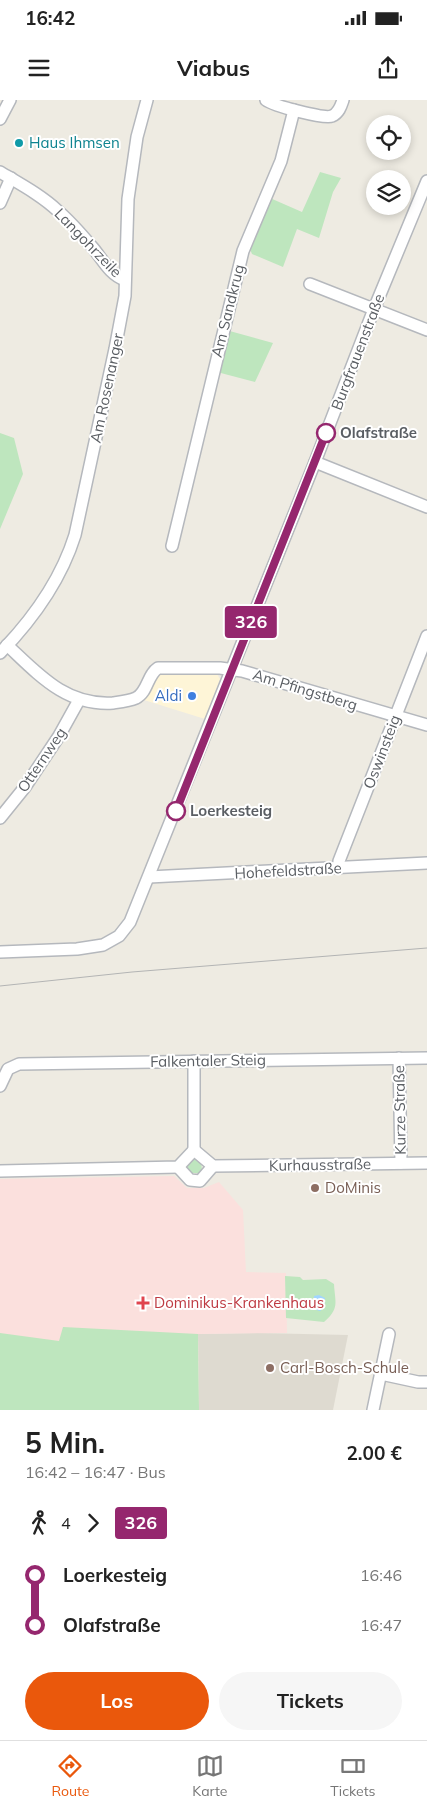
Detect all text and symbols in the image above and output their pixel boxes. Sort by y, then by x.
text: 16:42 [25,6,75,30]
icon: menu [25,54,53,82]
text: Viabus [177,54,250,82]
icon: share [374,54,402,82]
map controls [366,115,411,215]
button: locate [366,115,411,160]
place label: Haus Ihmsen [29,133,120,152]
marker: Haus Ihmsen [13,137,25,149]
button: layers [366,170,411,215]
street label: Langohrzeile [51,204,126,281]
street label: Am Sandkrug [207,262,248,359]
street label: Burgfrauenstraße [327,291,388,413]
street label: Am Rosenanger [86,331,128,445]
marker: Olafstraße [316,423,336,443]
place label: Olafstraße [340,423,417,442]
line badge: 326 [222,606,280,638]
text: 326 [235,610,267,633]
street label: Am Pfingstberg [250,665,360,714]
place label: Aldi [155,686,182,705]
marker: Aldi [186,690,198,702]
street label: Oswinsteig [359,712,404,791]
street label: Otternweg [13,724,70,796]
marker: Loerkesteig [166,801,186,821]
place label: Loerkesteig [190,801,272,820]
street label: Hohefeldstraße [234,858,342,883]
street label: Falkentaler Steig [150,1050,266,1071]
street label: Kurze Straße [389,1065,410,1155]
street label: Kurhausstraße [269,1154,371,1175]
place label: DoMinis [325,1178,381,1197]
marker: DoMinis [309,1182,321,1194]
place label: Dominikus-Krankenhaus [154,1293,324,1312]
marker: Dominikus-Krankenhaus [136,1296,150,1310]
place label: Carl-Bosch-Schule [280,1358,409,1377]
marker: Carl-Bosch-Schule [264,1362,276,1374]
text: 5 Min. [25,1425,105,1460]
text: 2.00 € [346,1441,402,1465]
text: 16:42 – 16:47 · Bus [25,1462,166,1482]
icon: walk [25,1509,53,1537]
icon: forward [79,1509,107,1537]
text: 326 [125,1511,157,1534]
text: 4 [61,1513,71,1533]
text: Loerkesteig [63,1563,167,1587]
text: 16:46 [360,1565,402,1585]
text: Olafstraße [63,1613,161,1637]
text: 16:47 [360,1615,402,1635]
button: Los [25,1672,209,1730]
button: Tickets [219,1672,402,1730]
tab: Route [51,1752,89,1800]
tab: Karte [192,1752,228,1800]
tab: Tickets [330,1752,376,1800]

